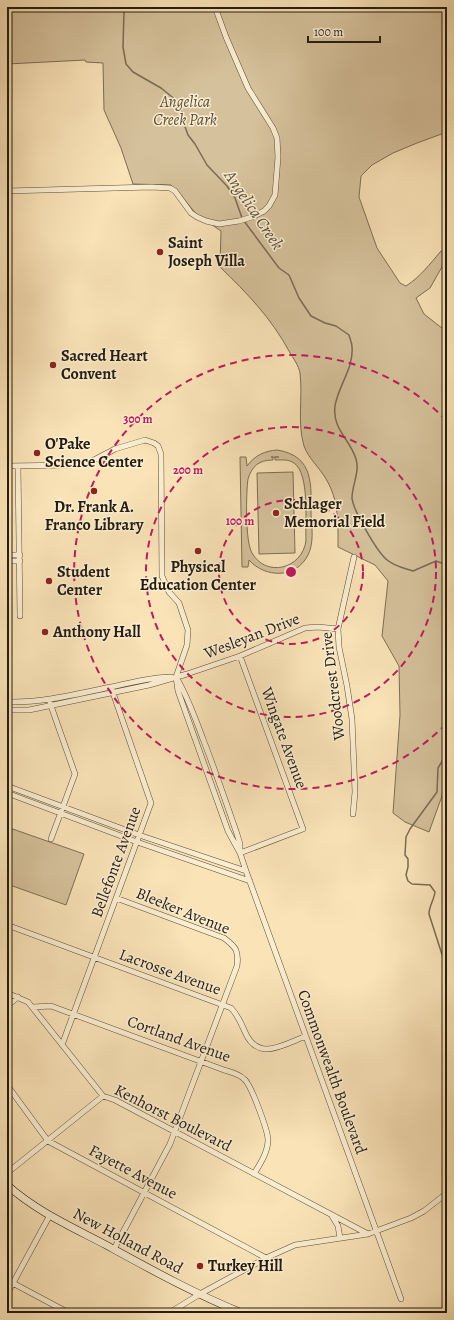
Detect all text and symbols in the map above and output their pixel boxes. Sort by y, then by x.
scale bar [308,18,380,44]
text: 100 m [314,24,343,40]
park label: Angelica Creek Park [153,91,217,131]
water label: Angelica Creek [218,165,289,255]
place label: Saint Joseph Villa [168,232,245,272]
marker: Saint Joseph Villa [155,247,165,257]
place label: Sacred Heart Convent [61,345,149,385]
marker: Sacred Heart Convent [48,360,58,370]
text: 300 m [123,411,153,427]
place label: O'Pake Science Center [45,433,144,473]
marker: O'Pake Science Center [32,448,42,458]
text: 200 m [173,462,203,478]
marker: Dr. Frank A. Franco Library [89,486,99,496]
place label: Schlager Memorial Field [284,493,386,533]
place label: Dr. Frank A. Franco Library [45,496,144,536]
marker: Schlager Memorial Field [271,508,281,518]
text: 100 m [226,513,254,529]
marker: Physical Education Center [193,546,203,556]
place label: Physical Education Center [140,556,257,596]
place label: Student Center [57,561,111,601]
centre of rings [284,565,298,579]
marker: Student Center [44,576,54,586]
street label: Wesleyan Drive [200,608,303,665]
place label: Anthony Hall [52,621,142,643]
marker: Anthony Hall [40,627,50,637]
street label: Woodcrest Drive [315,631,351,742]
street label: Wingate Avenue [255,683,312,792]
street label: Bellefonte Avenue [86,803,146,921]
street label: Bleeker Avenue [133,882,233,940]
street label: Lacrosse Avenue [116,943,224,1001]
street label: Commonwealth Boulevard [292,987,372,1158]
street label: Cortland Avenue [124,1010,234,1068]
street label: Kenhorst Boulevard [111,1079,236,1157]
street label: Fayette Avenue [85,1139,181,1205]
street label: New Holland Road [69,1203,187,1279]
place label: Turkey Hill [208,1255,283,1277]
marker: Turkey Hill [195,1261,205,1271]

